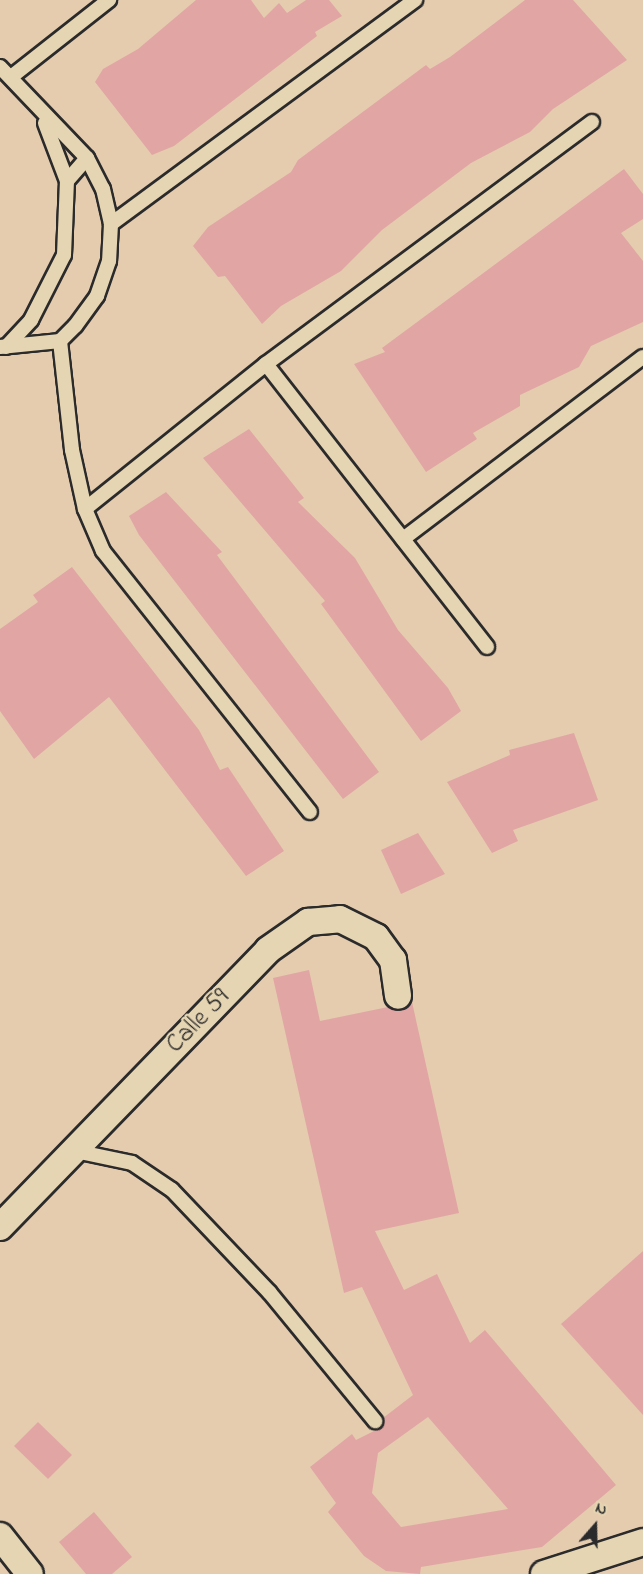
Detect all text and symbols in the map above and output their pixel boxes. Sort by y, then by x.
street label: Calle 59 [161,983,237,1061]
north arrow [565,1496,625,1556]
text: N [592,1496,610,1522]

